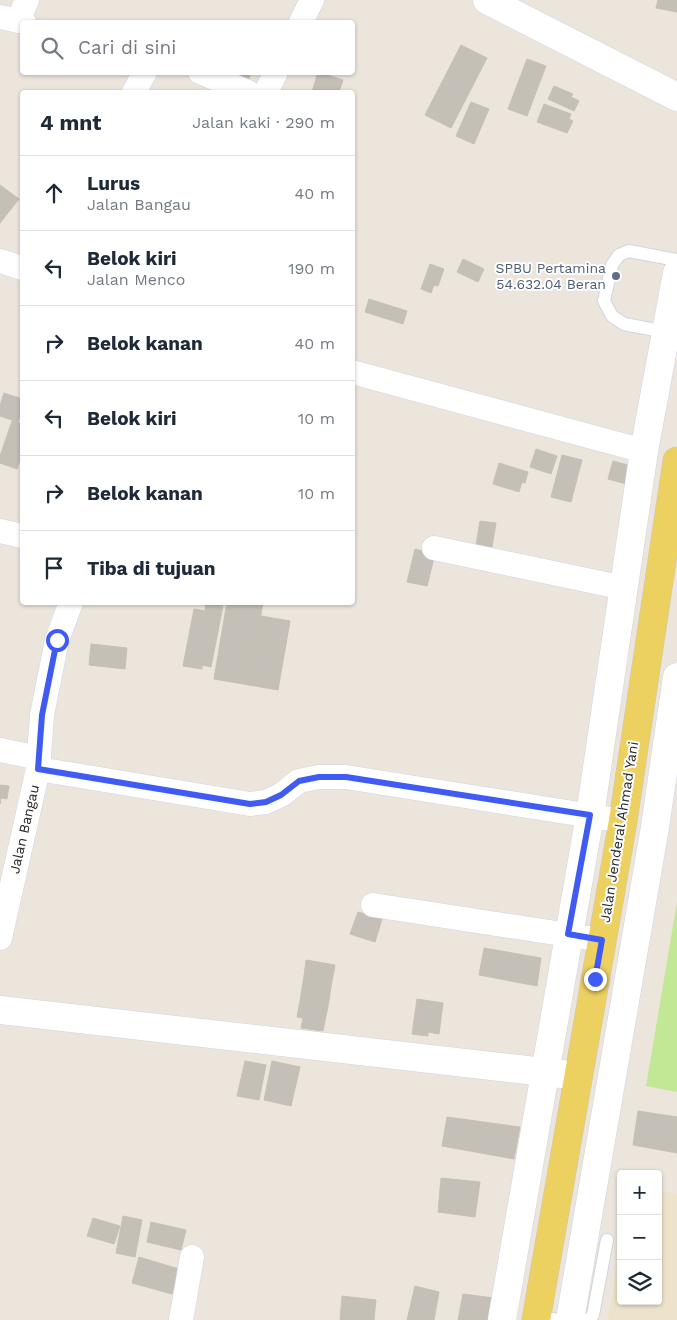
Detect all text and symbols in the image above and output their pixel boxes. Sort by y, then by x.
search box [20,20,355,75]
icon: search [38,34,66,62]
text: Cari di sini [78,36,176,59]
text: 4 mnt [40,110,101,135]
text: Jalan kaki · 290 m [192,113,335,132]
text: Lurus [87,172,140,195]
icon: ahead [40,179,68,207]
text: 40 m [295,184,335,203]
text: Jalan Bangau [87,195,191,214]
text: Belok kiri [87,247,177,270]
icon: left [40,254,68,282]
text: 190 m [288,259,335,278]
place label: SPBU Pertamina 54.632.04 Beran [495,260,606,292]
text: Jalan Menco [87,270,185,289]
marker: SPBU Pertamina 54.632.04 Beran [610,270,622,282]
icon: right [40,329,68,357]
text: Belok kanan [87,332,203,355]
text: 40 m [295,334,335,353]
icon: left [40,404,68,432]
text: Belok kiri [87,407,177,430]
text: 10 m [298,409,335,428]
icon: right [40,479,68,507]
text: Belok kanan [87,482,203,505]
text: 10 m [298,484,335,503]
icon: arrive [40,554,68,582]
text: Tiba di tujuan [87,557,216,580]
route start [46,629,69,652]
street label: Jalan Jenderal Ahmad Yani [597,740,641,924]
street label: Jalan Bangau [6,783,42,875]
route end [584,968,607,991]
map controls [617,1170,662,1305]
button: + [617,1170,662,1215]
button: − [617,1215,662,1260]
button: layers [617,1260,662,1305]

